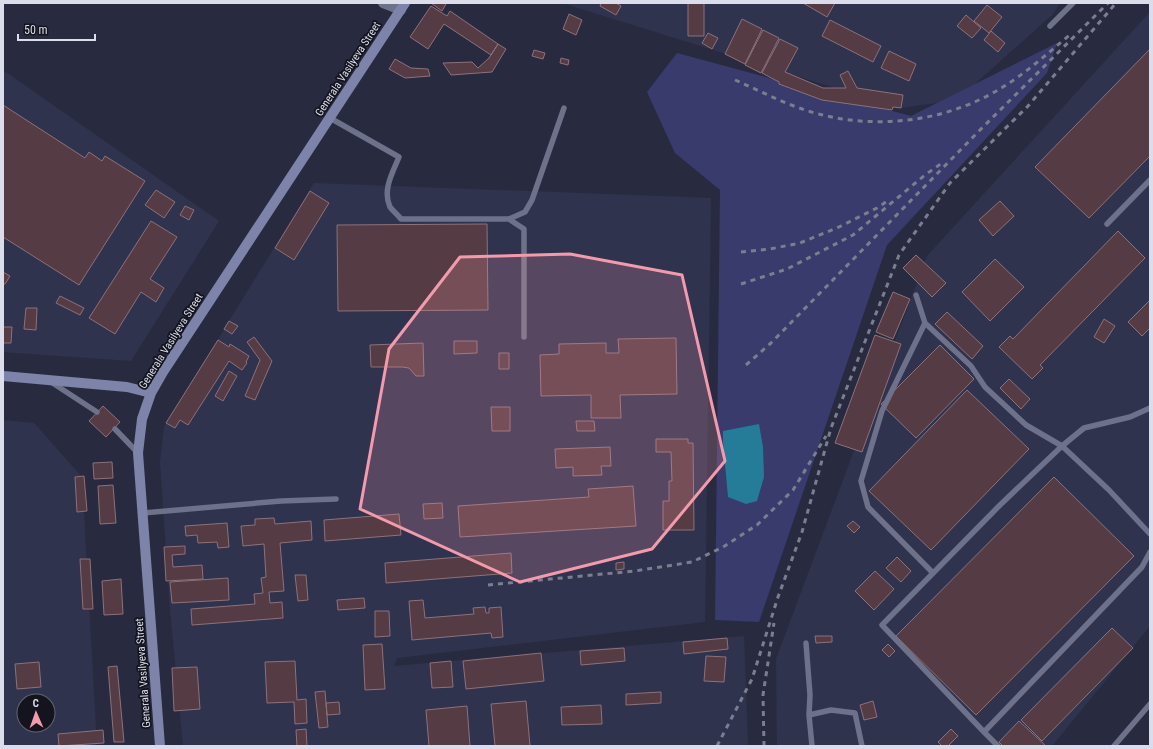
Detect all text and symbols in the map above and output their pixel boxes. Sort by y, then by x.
scale bar [18,16,95,42]
street label: Generala Vasilyeva Street [313,19,383,119]
text: 50 m [24,23,48,37]
street label: Generala Vasilyeva Street [136,291,206,391]
street label: Generala Vasilyeva Street [133,618,153,728]
north arrow [16,693,56,733]
text: С [32,697,39,710]

